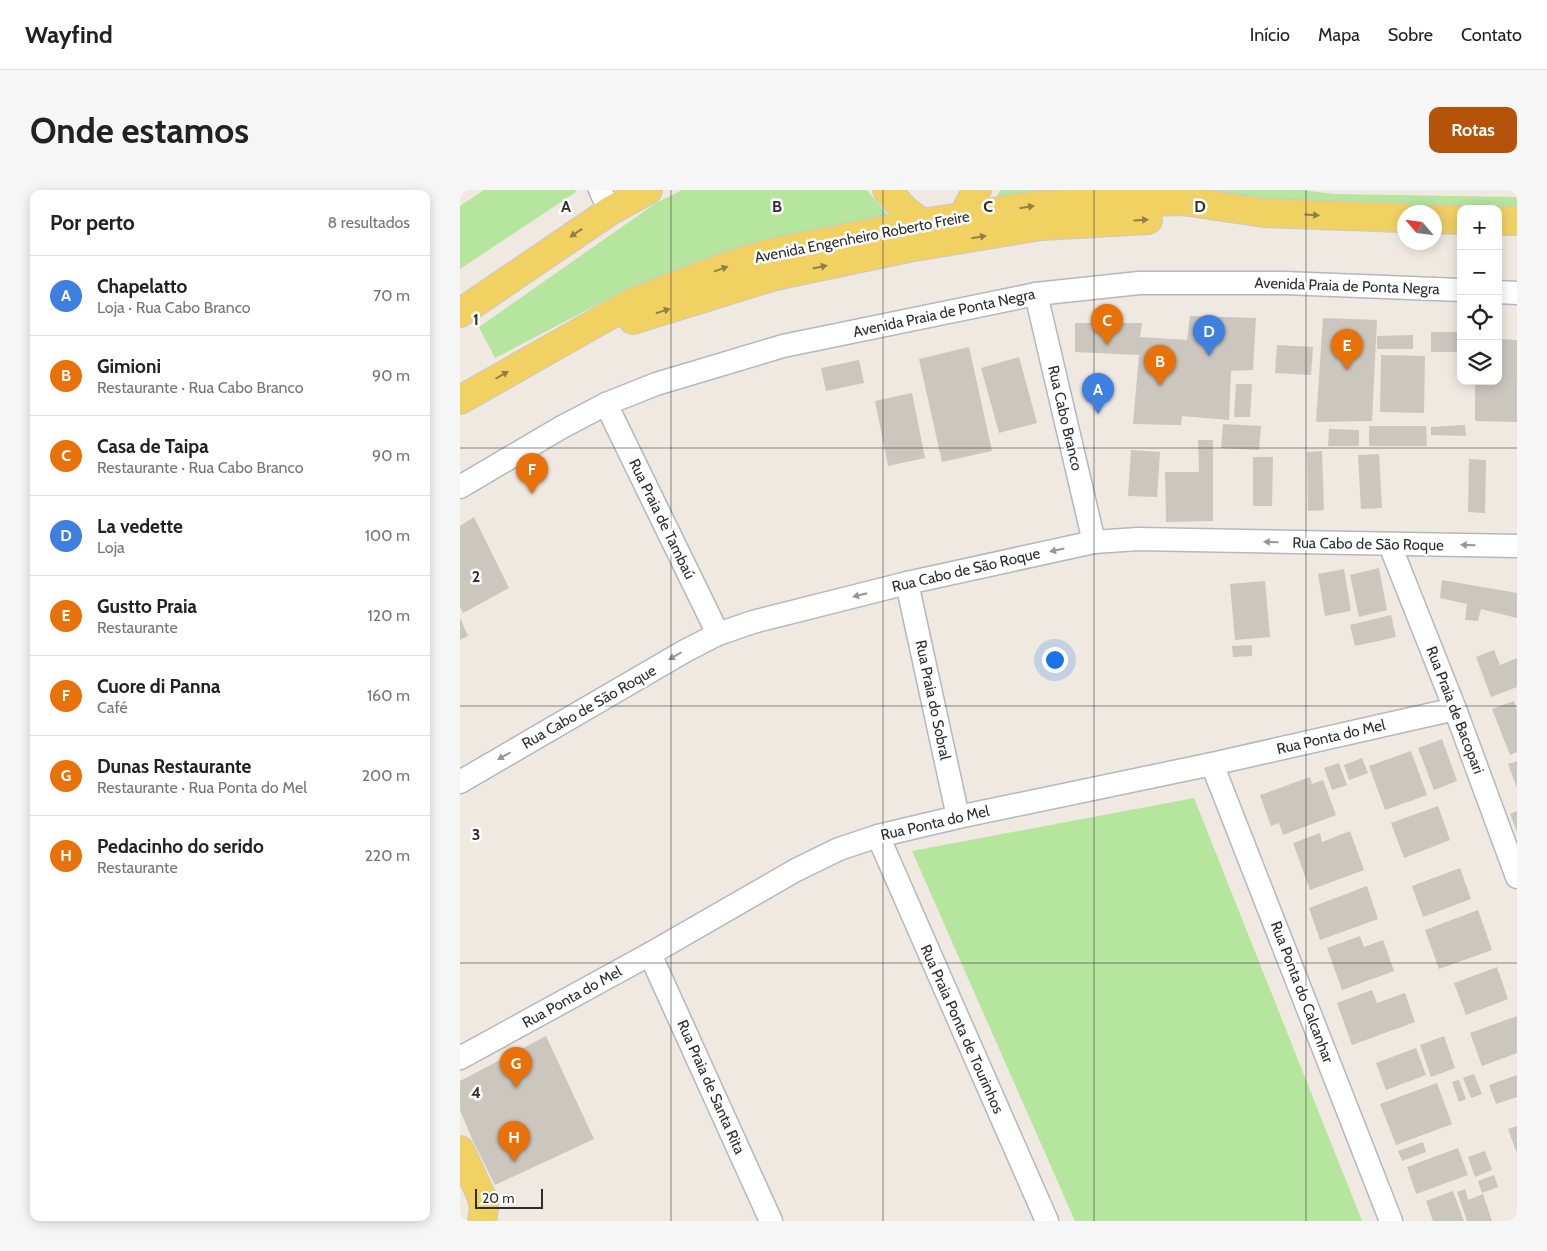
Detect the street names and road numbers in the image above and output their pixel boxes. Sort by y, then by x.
street label: Avenida Engenheiro Roberto Freire [753,207,971,267]
street label: Avenida Praia de Ponta Negra [1254,274,1441,298]
street label: Avenida Praia de Ponta Negra [851,285,1037,341]
street label: Rua Cabo Branco [1044,363,1086,473]
street label: Rua Praia de Tambaú [625,456,699,582]
street label: Rua Cabo de São Roque [1292,534,1444,554]
street label: Rua Cabo de São Roque [890,544,1042,596]
street label: Rua Praia do Sobral [912,638,955,762]
street label: Rua Praia de Bacopari [1422,644,1488,776]
street label: Rua Cabo de São Roque [519,661,659,753]
street label: Rua Ponta do Mel [1275,716,1388,758]
street label: Rua Ponta do Mel [879,802,992,844]
street label: Rua Ponta do Calcanhar [1267,919,1337,1066]
street label: Rua Praia Ponta de Tourinhos [917,942,1007,1116]
street label: Rua Ponta do Mel [519,962,625,1032]
street label: Rua Praia de Santa Rita [673,1017,749,1158]

